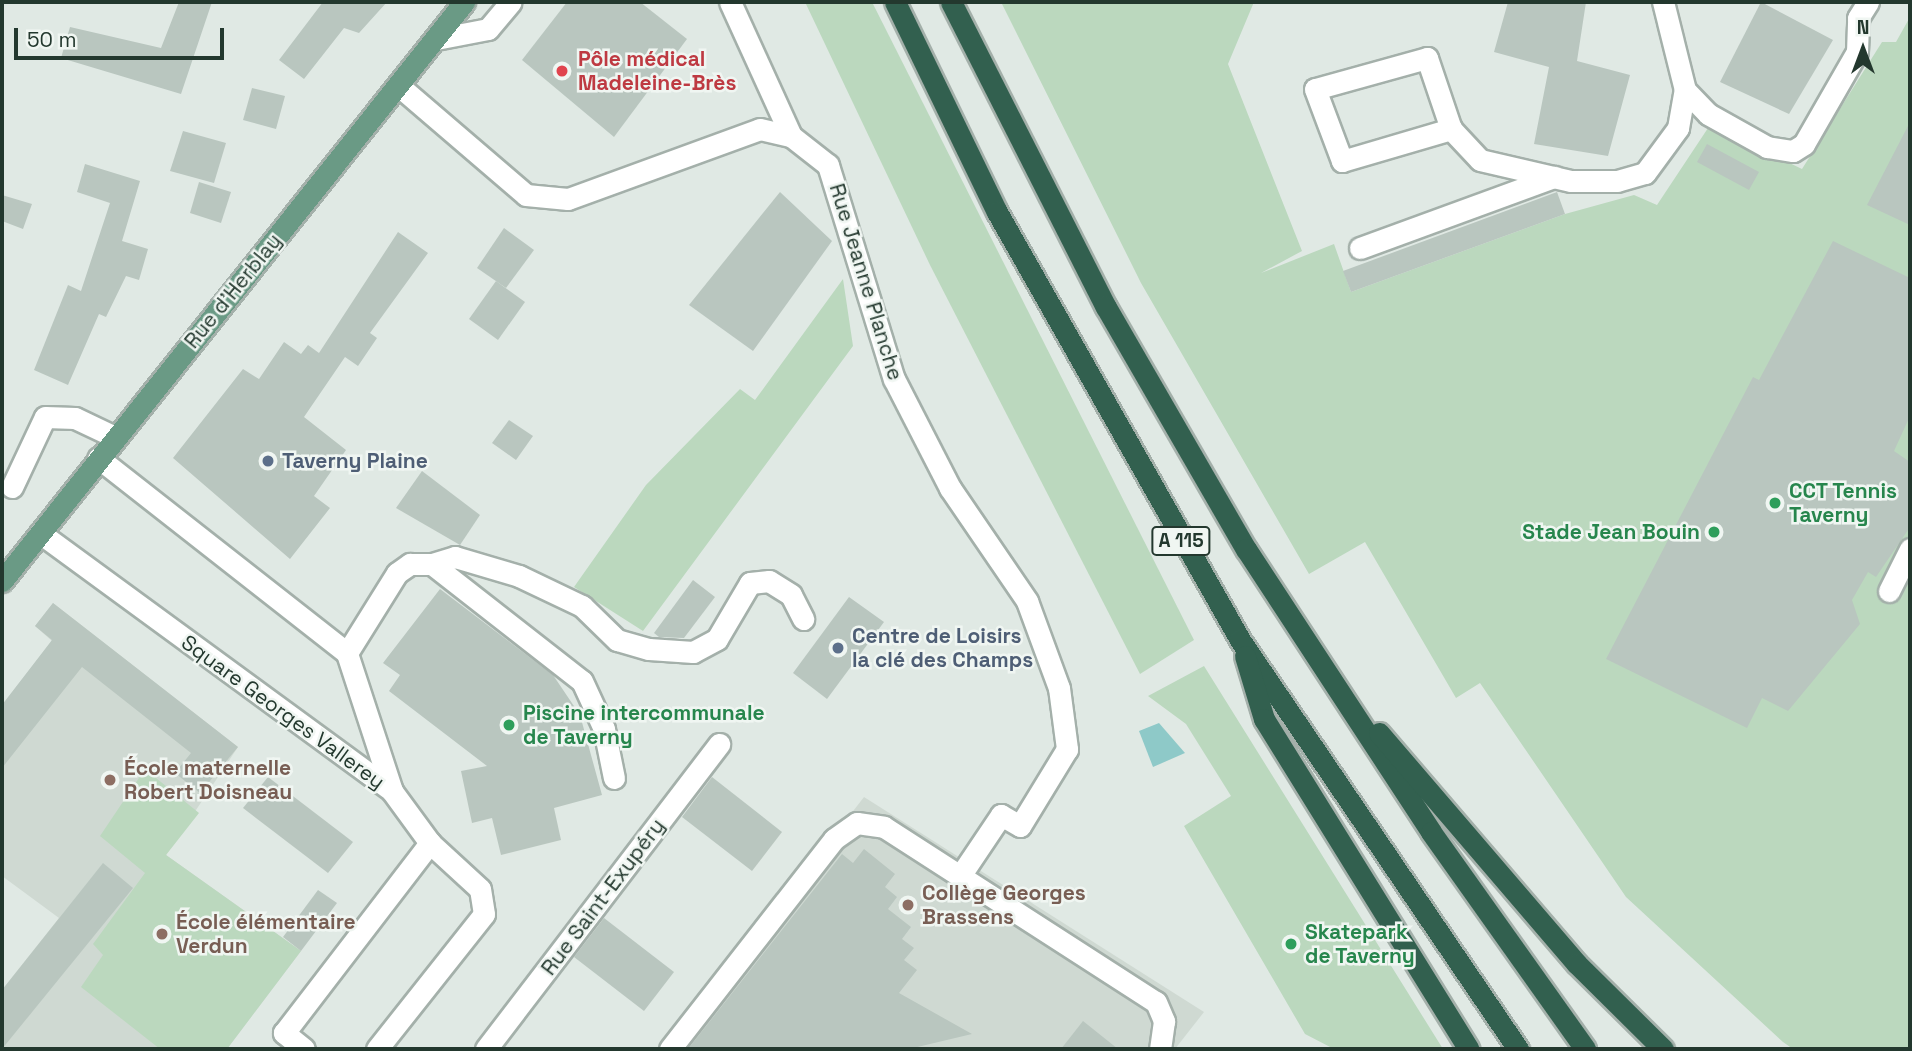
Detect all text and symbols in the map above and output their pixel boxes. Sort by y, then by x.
scale bar [18,14,228,58]
north arrow [1828,14,1898,84]
text: N [1857,15,1869,40]
text: 50 m [27,26,77,53]
place label: Pôle médical Madeleine-Brès [578,46,736,96]
marker: Pôle médical Madeleine-Brès [552,61,572,81]
street label: Rue Jeanne Planche [824,181,908,383]
street label: Rue d'Herblay [179,229,287,353]
place label: Taverny Plaine [282,448,428,474]
marker: Taverny Plaine [260,453,276,469]
place label: CCT Tennis Taverny [1789,478,1898,528]
marker: CCT Tennis Taverny [1767,495,1783,511]
place label: Stade Jean Bouin [1522,519,1700,545]
marker: Stade Jean Bouin [1706,524,1722,540]
road number: A 115 [1151,526,1211,556]
place label: Centre de Loisirs la clé des Champs [852,623,1033,673]
street label: Square Georges Vallerey [176,630,390,794]
marker: Centre de Loisirs la clé des Champs [830,640,846,656]
place label: Piscine intercommunale de Taverny [523,700,765,750]
marker: Piscine intercommunale de Taverny [501,717,517,733]
place label: École maternelle Robert Doisneau [124,755,292,805]
marker: École maternelle Robert Doisneau [102,772,118,788]
street label: Rue Saint-Exupéry [536,814,670,980]
place label: Collège Georges Brassens [922,880,1086,930]
marker: Collège Georges Brassens [900,897,916,913]
place label: École élémentaire Verdun [176,909,356,959]
place label: Skatepark de Taverny [1305,919,1415,969]
marker: École élémentaire Verdun [154,926,170,942]
marker: Skatepark de Taverny [1283,936,1299,952]

